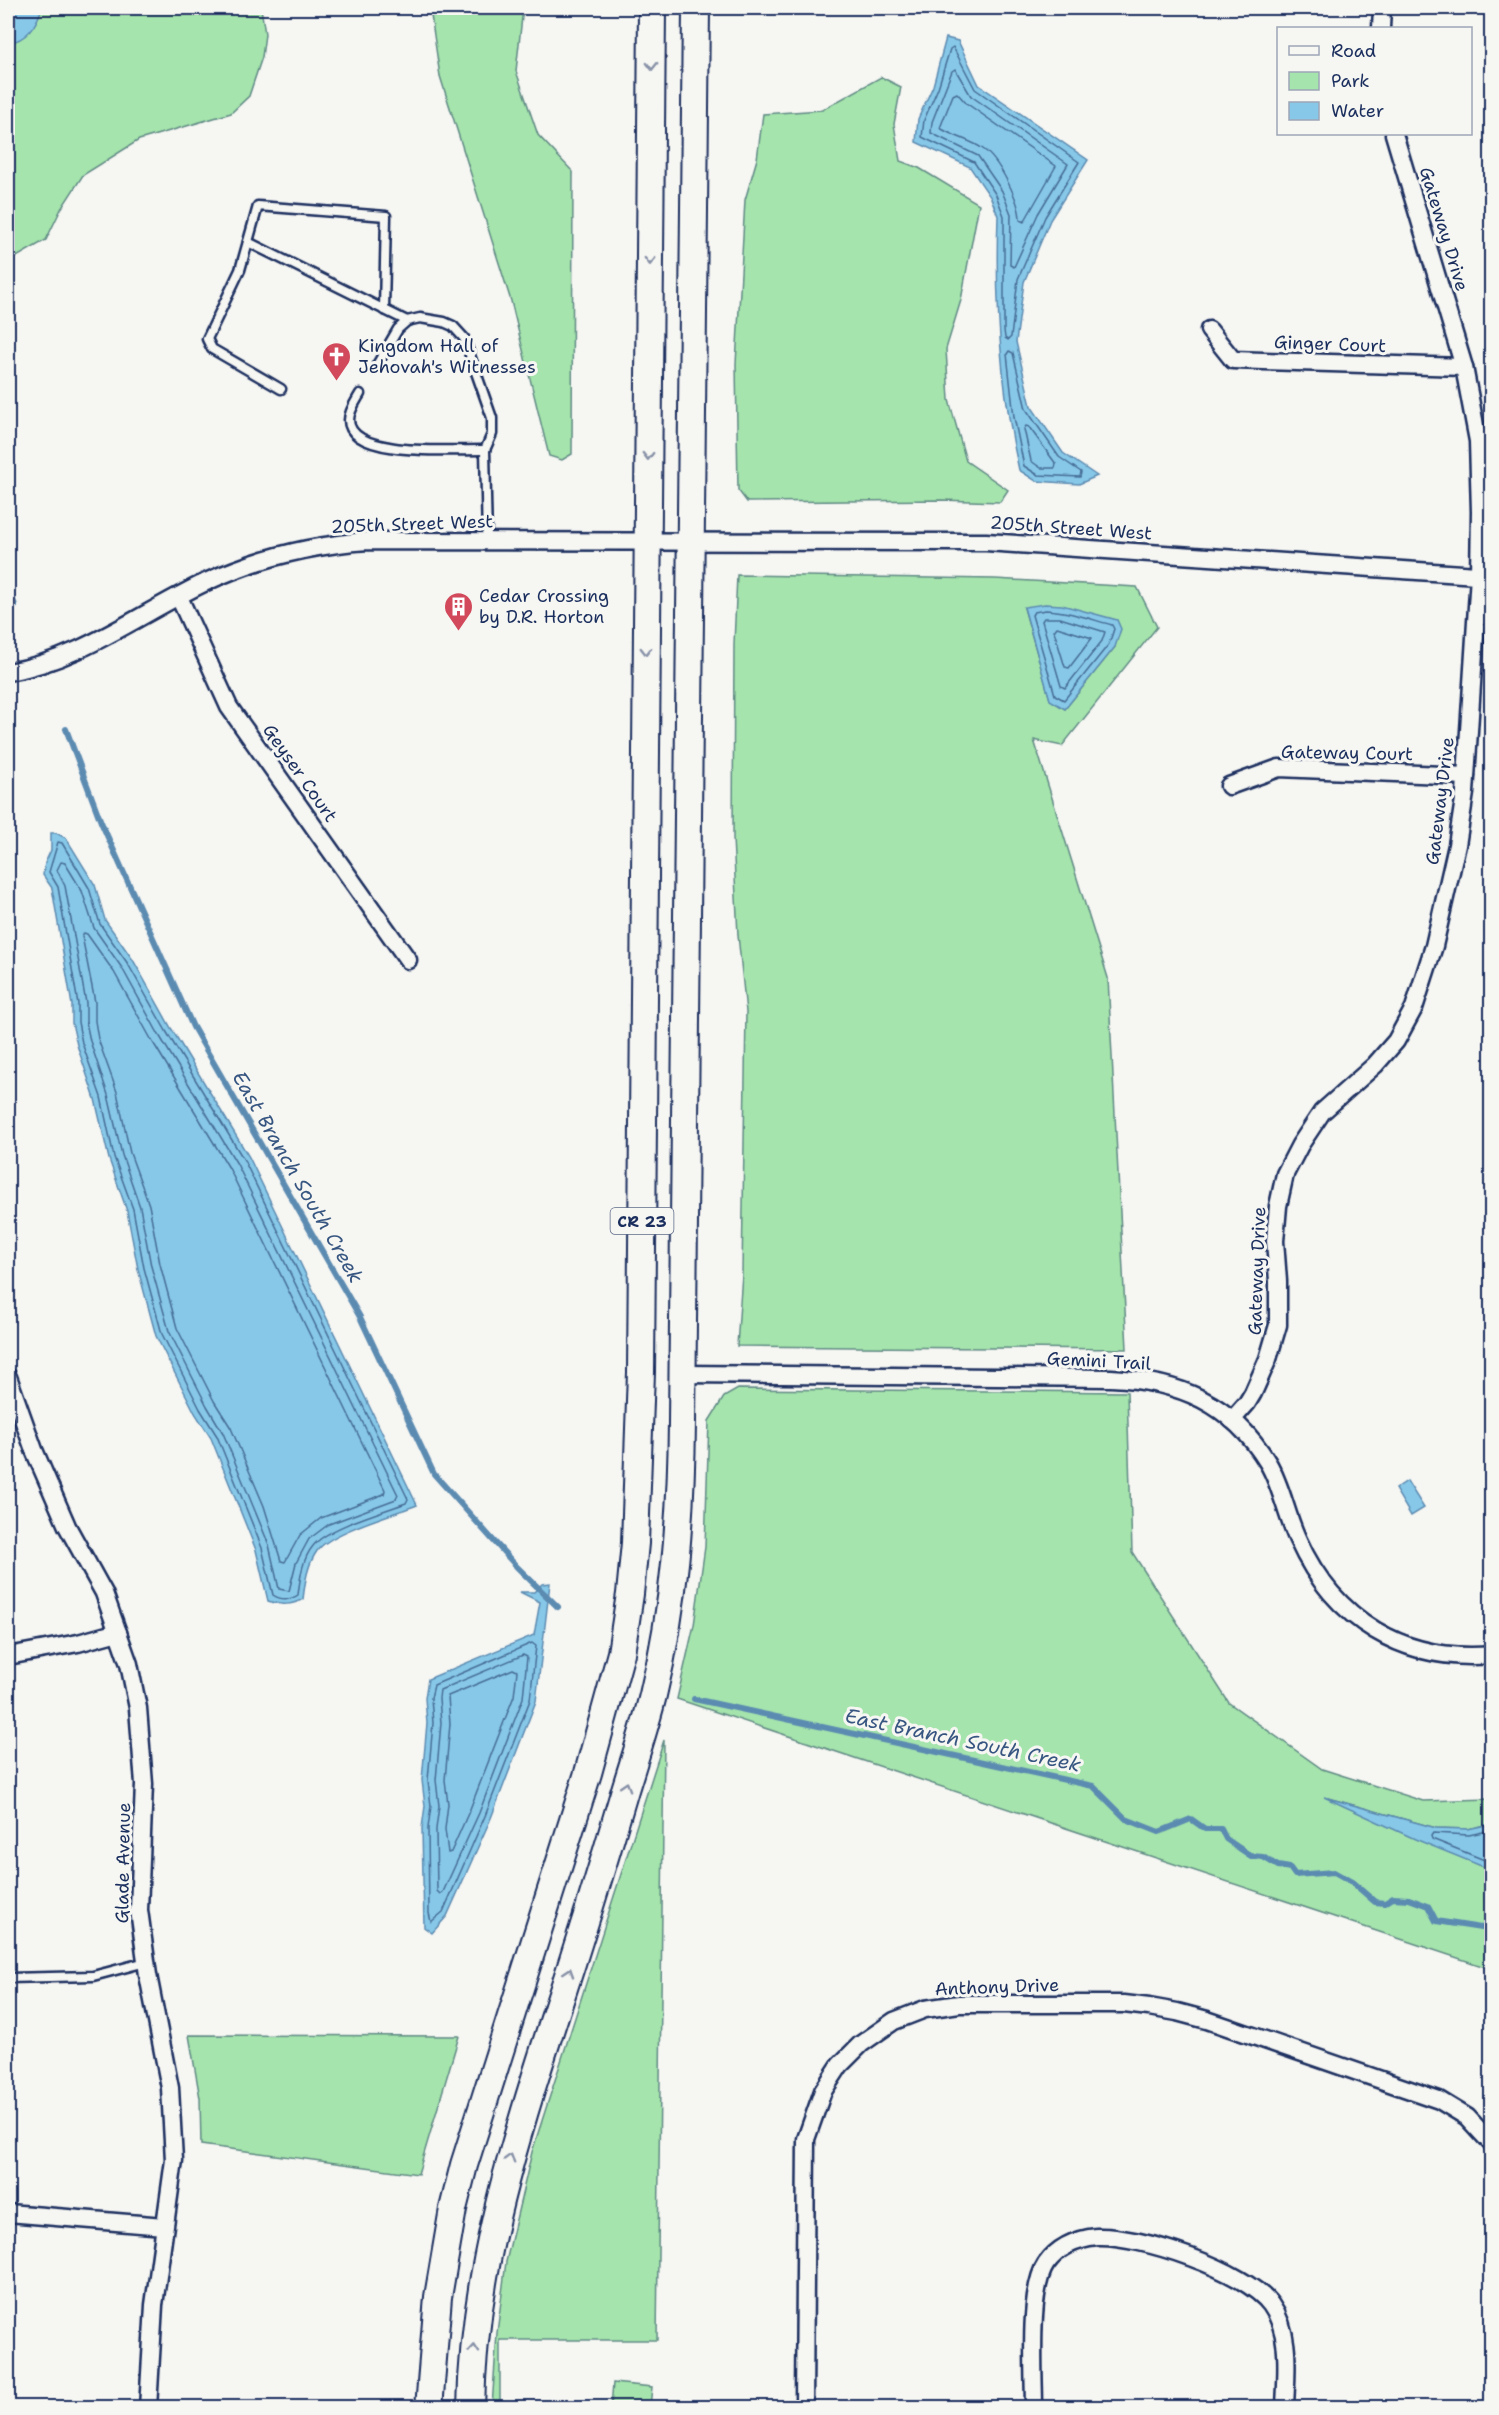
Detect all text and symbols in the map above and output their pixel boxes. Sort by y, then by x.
legend [1277,27,1472,135]
text: Road [1331,39,1376,63]
one-way arrow [646,61,658,70]
text: Park [1331,69,1370,93]
text: Water [1331,99,1384,123]
street label: Gateway Drive [1414,164,1474,294]
one-way arrow [644,256,656,265]
street label: Ginger Court [1273,330,1387,358]
place label: Kingdom Hall of Jehovah's Witnesses [358,334,536,379]
church icon: Kingdom Hall of Jehovah's Witnesses [321,340,353,382]
one-way arrow [642,451,654,460]
street label: 205th Street West [330,509,494,539]
street label: 205th Street West [989,510,1153,546]
place label: Cedar Crossing by D.R. Horton [479,584,609,629]
building icon: Cedar Crossing by D.R. Horton [442,590,474,632]
one-way arrow [640,646,652,655]
street label: Geyser Court [257,719,343,827]
street label: Gateway Drive [1420,736,1460,866]
street label: Gateway Court [1281,740,1413,766]
water label: East Branch South Creek [227,1066,370,1288]
street label: Gateway Drive [1243,1206,1271,1336]
road number: CR 23 [610,1208,674,1234]
street label: Gemini Trail [1046,1346,1152,1376]
water label: East Branch South Creek [843,1702,1084,1778]
one-way arrow [619,1781,631,1792]
street label: Glade Avenue [110,1802,136,1924]
one-way arrow [562,1967,574,1978]
street label: Anthony Drive [934,1973,1060,2001]
one-way arrow [503,2153,515,2164]
one-way arrow [468,2345,481,2354]

